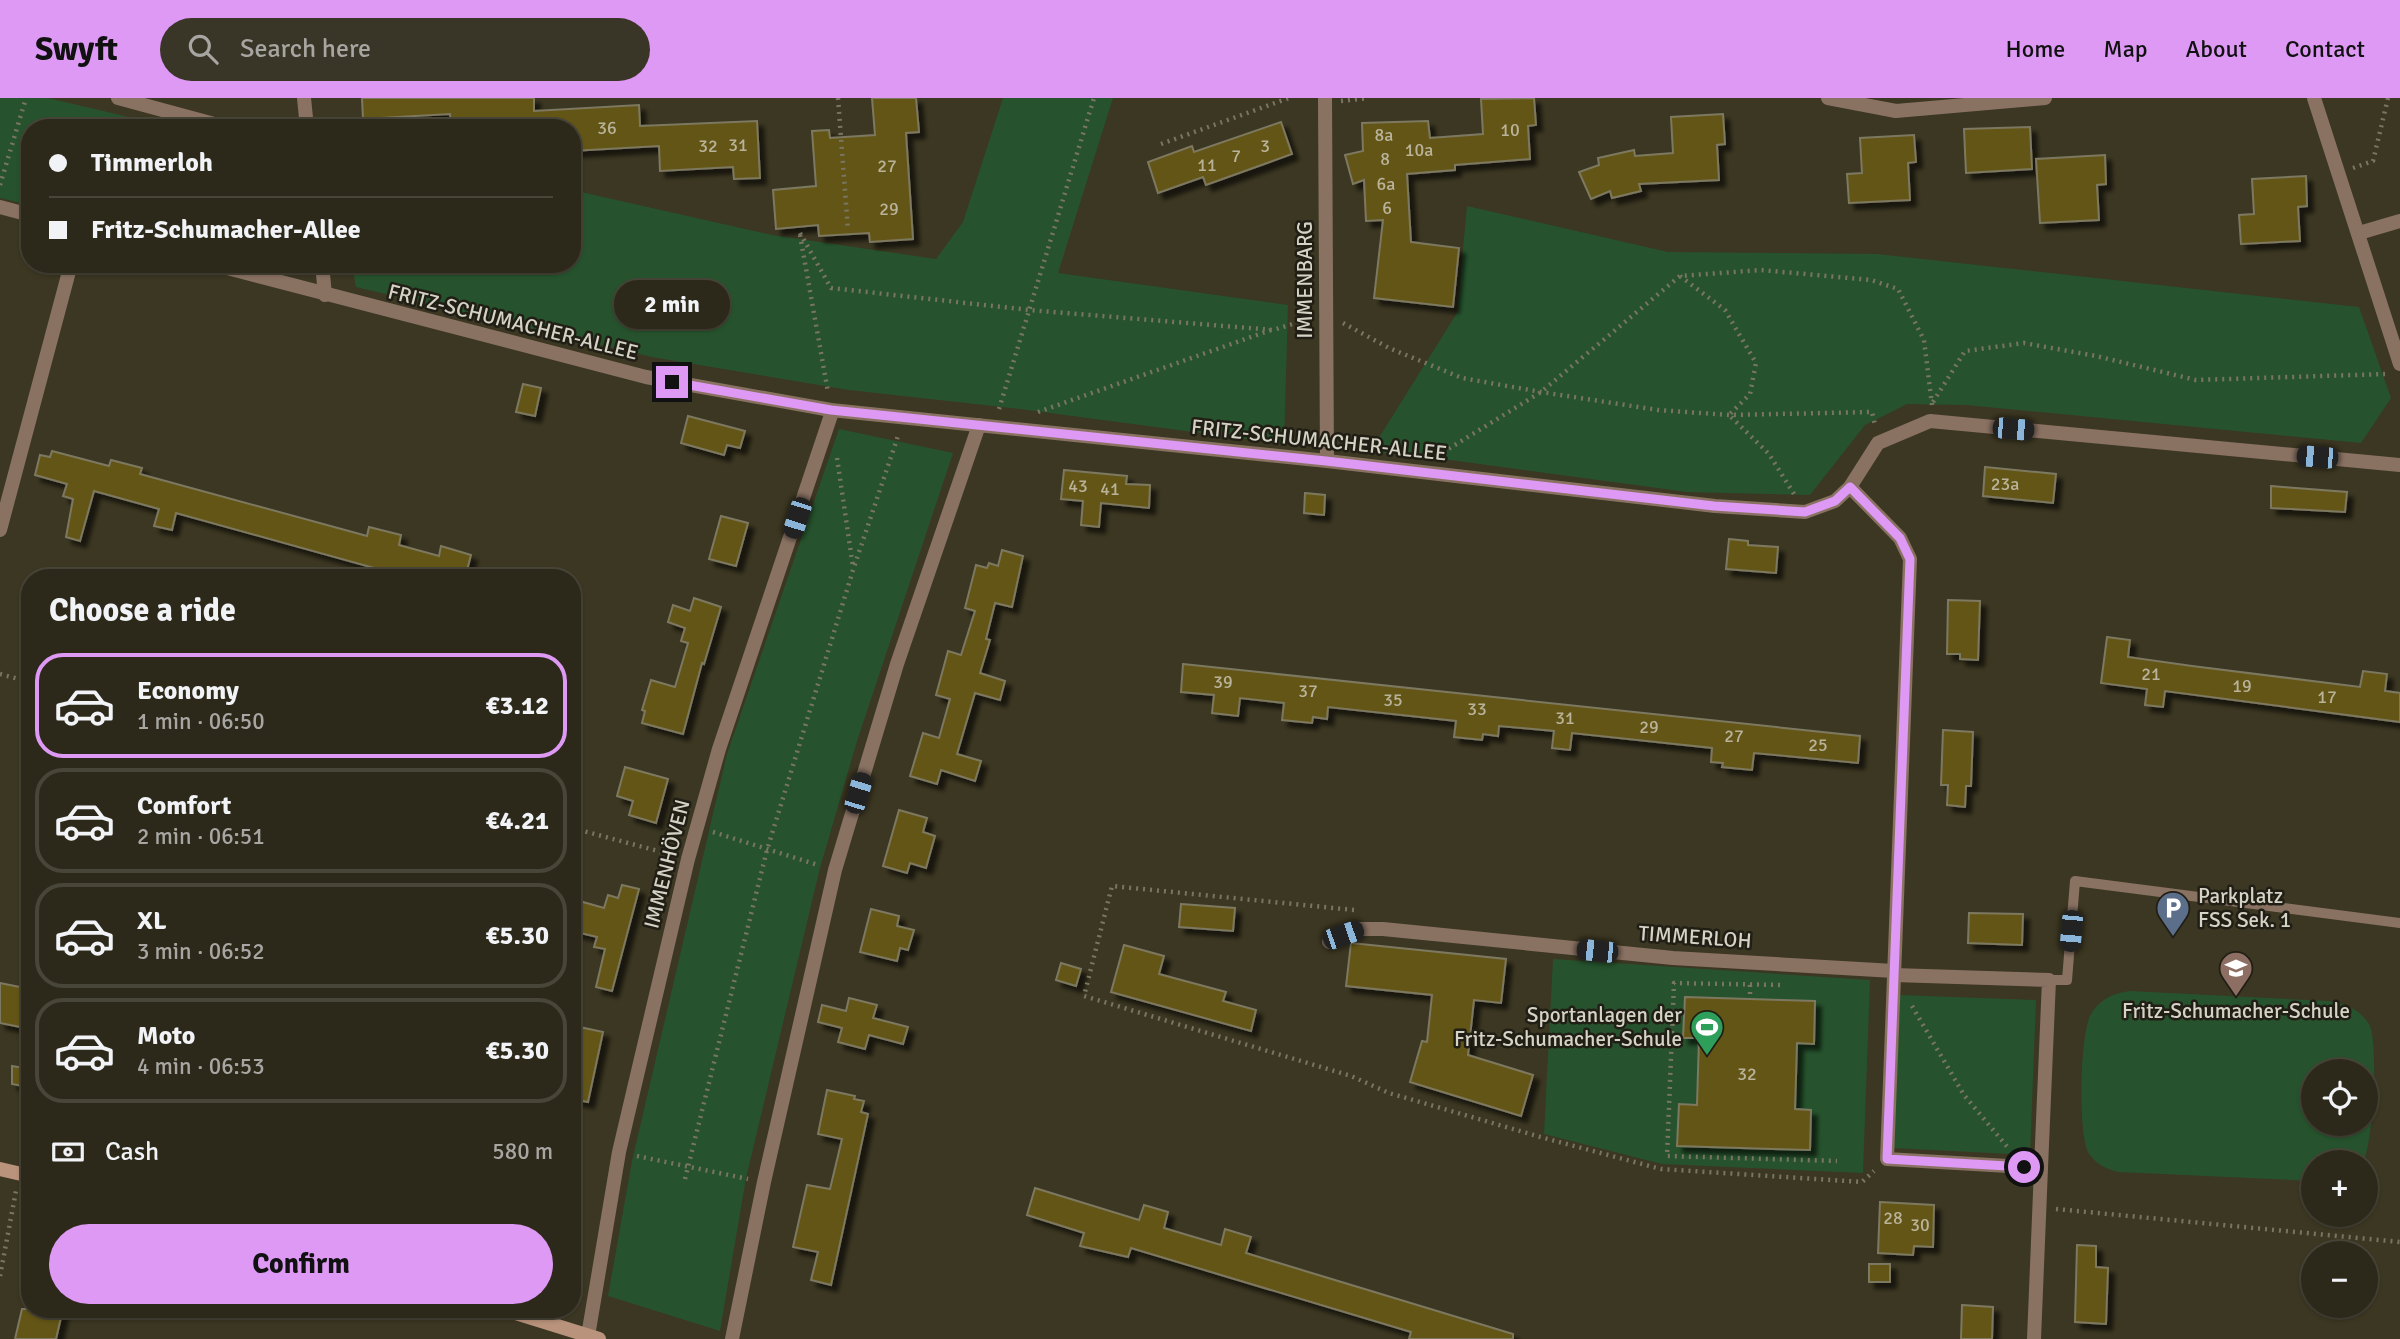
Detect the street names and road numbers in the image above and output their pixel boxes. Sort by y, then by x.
street label: IMMENBARG [1292,221,1318,339]
street label: FRITZ-SCHUMACHER-ALLEE [385,278,641,366]
street label: FRITZ-SCHUMACHER-ALLEE [1190,414,1448,466]
street label: IMMENHÖVEN [638,797,696,931]
street label: TIMMERLOH [1638,920,1752,954]

